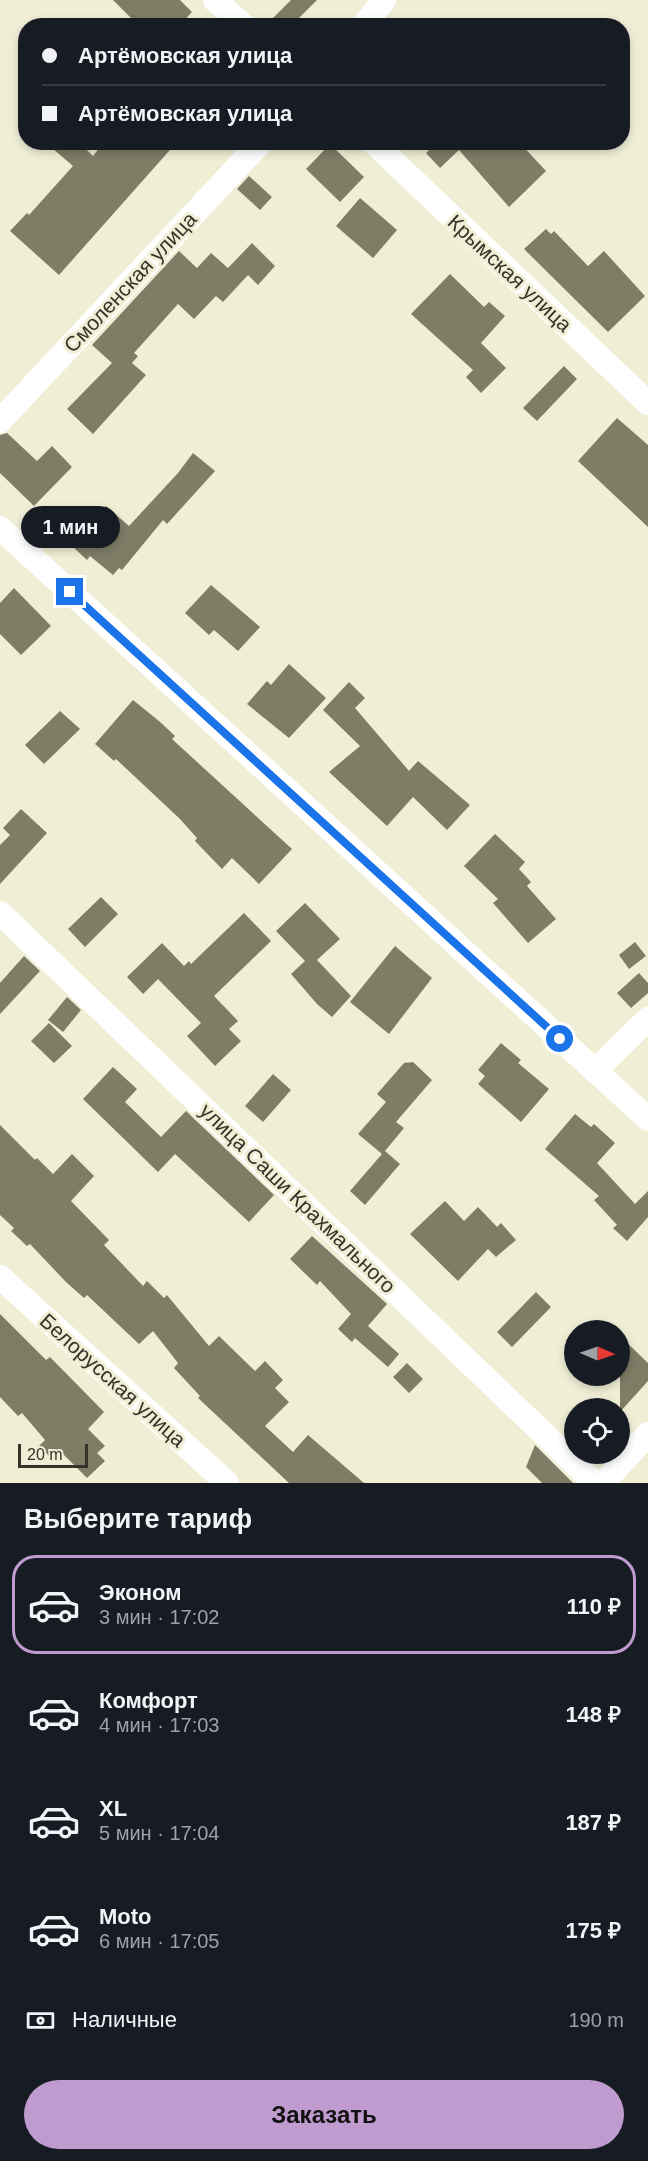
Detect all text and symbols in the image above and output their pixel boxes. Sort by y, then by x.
text: Артёмовская улица [78,43,292,68]
text: Артёмовская улица [78,101,292,126]
street label: Смоленская улица [59,207,201,357]
street label: Крымская улица [444,210,577,336]
callout: 1 мин [20,505,119,547]
text: 1 мин [43,516,98,538]
route end [56,578,83,605]
route start [546,1025,573,1052]
street label: улица Саши Крахмального [196,1099,400,1297]
street label: Белорусская улица [35,1309,191,1452]
north arrow [564,1320,630,1386]
map controls [564,1320,630,1464]
button: locate [564,1398,630,1464]
scale bar [18,1441,88,1468]
text: 20 m [27,1446,63,1463]
text: Выберите тариф [24,1504,252,1534]
icon: car [27,1578,81,1632]
text: Эконом [99,1580,182,1605]
text: 110 ₽ [567,1594,621,1619]
text: 3 мин · 17:02 [99,1606,219,1628]
icon: car [27,1686,81,1740]
text: Комфорт [99,1688,198,1713]
text: 148 ₽ [565,1702,621,1727]
text: 4 мин · 17:03 [99,1714,219,1736]
icon: car [27,1794,81,1848]
text: XL [99,1796,127,1821]
text: 187 ₽ [565,1810,621,1835]
text: 5 мин · 17:04 [99,1822,219,1844]
icon: car [27,1902,81,1956]
text: Moto [99,1904,152,1929]
text: 175 ₽ [565,1918,621,1943]
text: 6 мин · 17:05 [99,1930,219,1952]
icon: cash [24,2004,57,2037]
text: Наличные [72,2007,177,2032]
text: 190 m [568,2009,624,2031]
button: Заказать [24,2080,624,2149]

